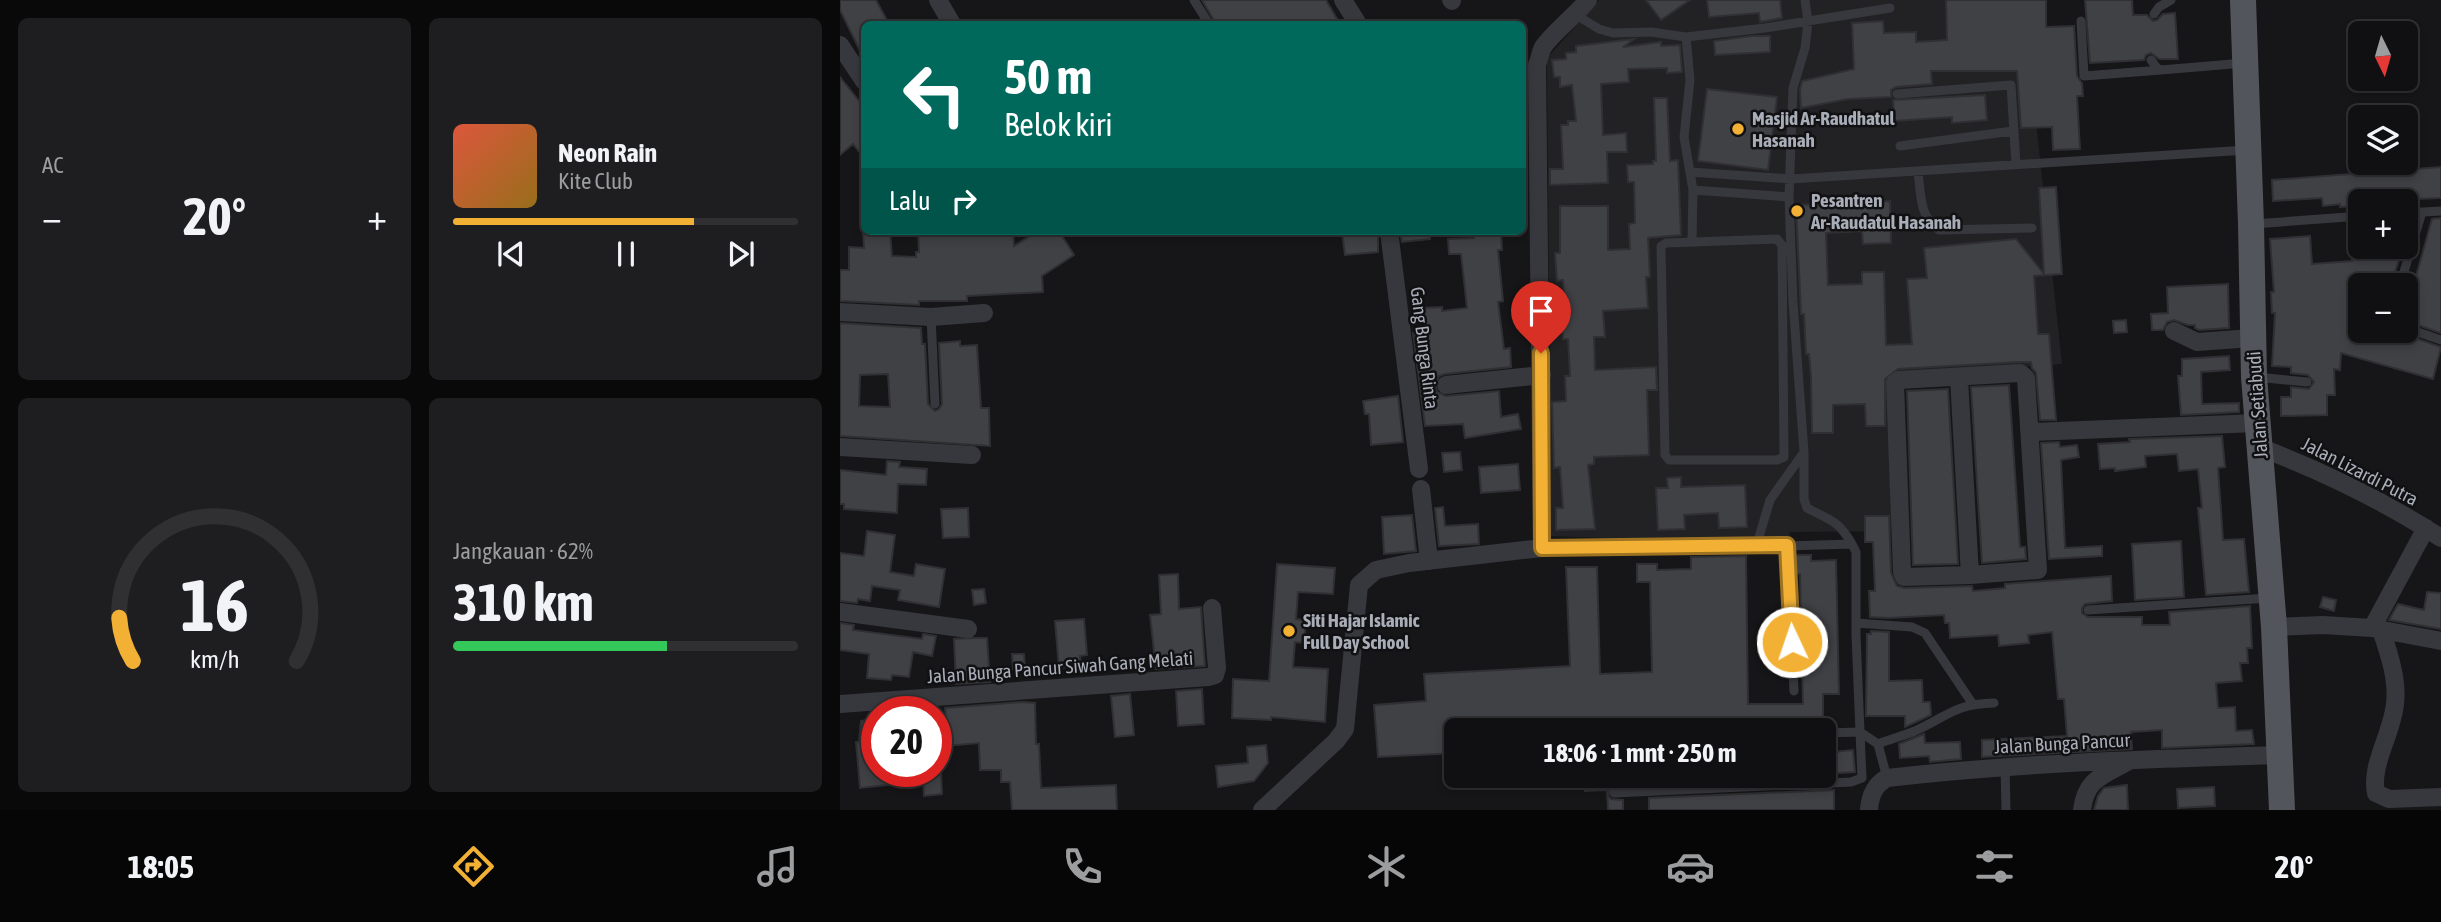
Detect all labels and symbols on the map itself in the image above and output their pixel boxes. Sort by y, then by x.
north arrow [2348,21,2418,91]
place label: Masjid Ar-Raudhatul Hasanah [1752,107,1896,151]
marker: Masjid Ar-Raudhatul Hasanah [1730,121,1746,137]
place label: Pesantren Ar-Raudatul Hasanah [1810,189,1961,233]
marker: Pesantren Ar-Raudatul Hasanah [1789,203,1805,219]
pin [1511,281,1571,353]
street label: Gang Bunga Rinta [1407,286,1443,410]
street label: Jalan Setiabudi [2242,351,2272,459]
street label: Jalan Lizardi Putra [2298,432,2422,510]
position arrow [1755,605,1829,679]
place label: Siti Hajar Islamic Full Day School [1303,609,1420,653]
marker: Siti Hajar Islamic Full Day School [1281,623,1297,639]
street label: Jalan Bunga Pancur Siwah Gang Melati [926,647,1194,687]
speed limit sign: 20 [861,696,952,787]
street label: Jalan Bunga Pancur [1994,728,2131,758]

